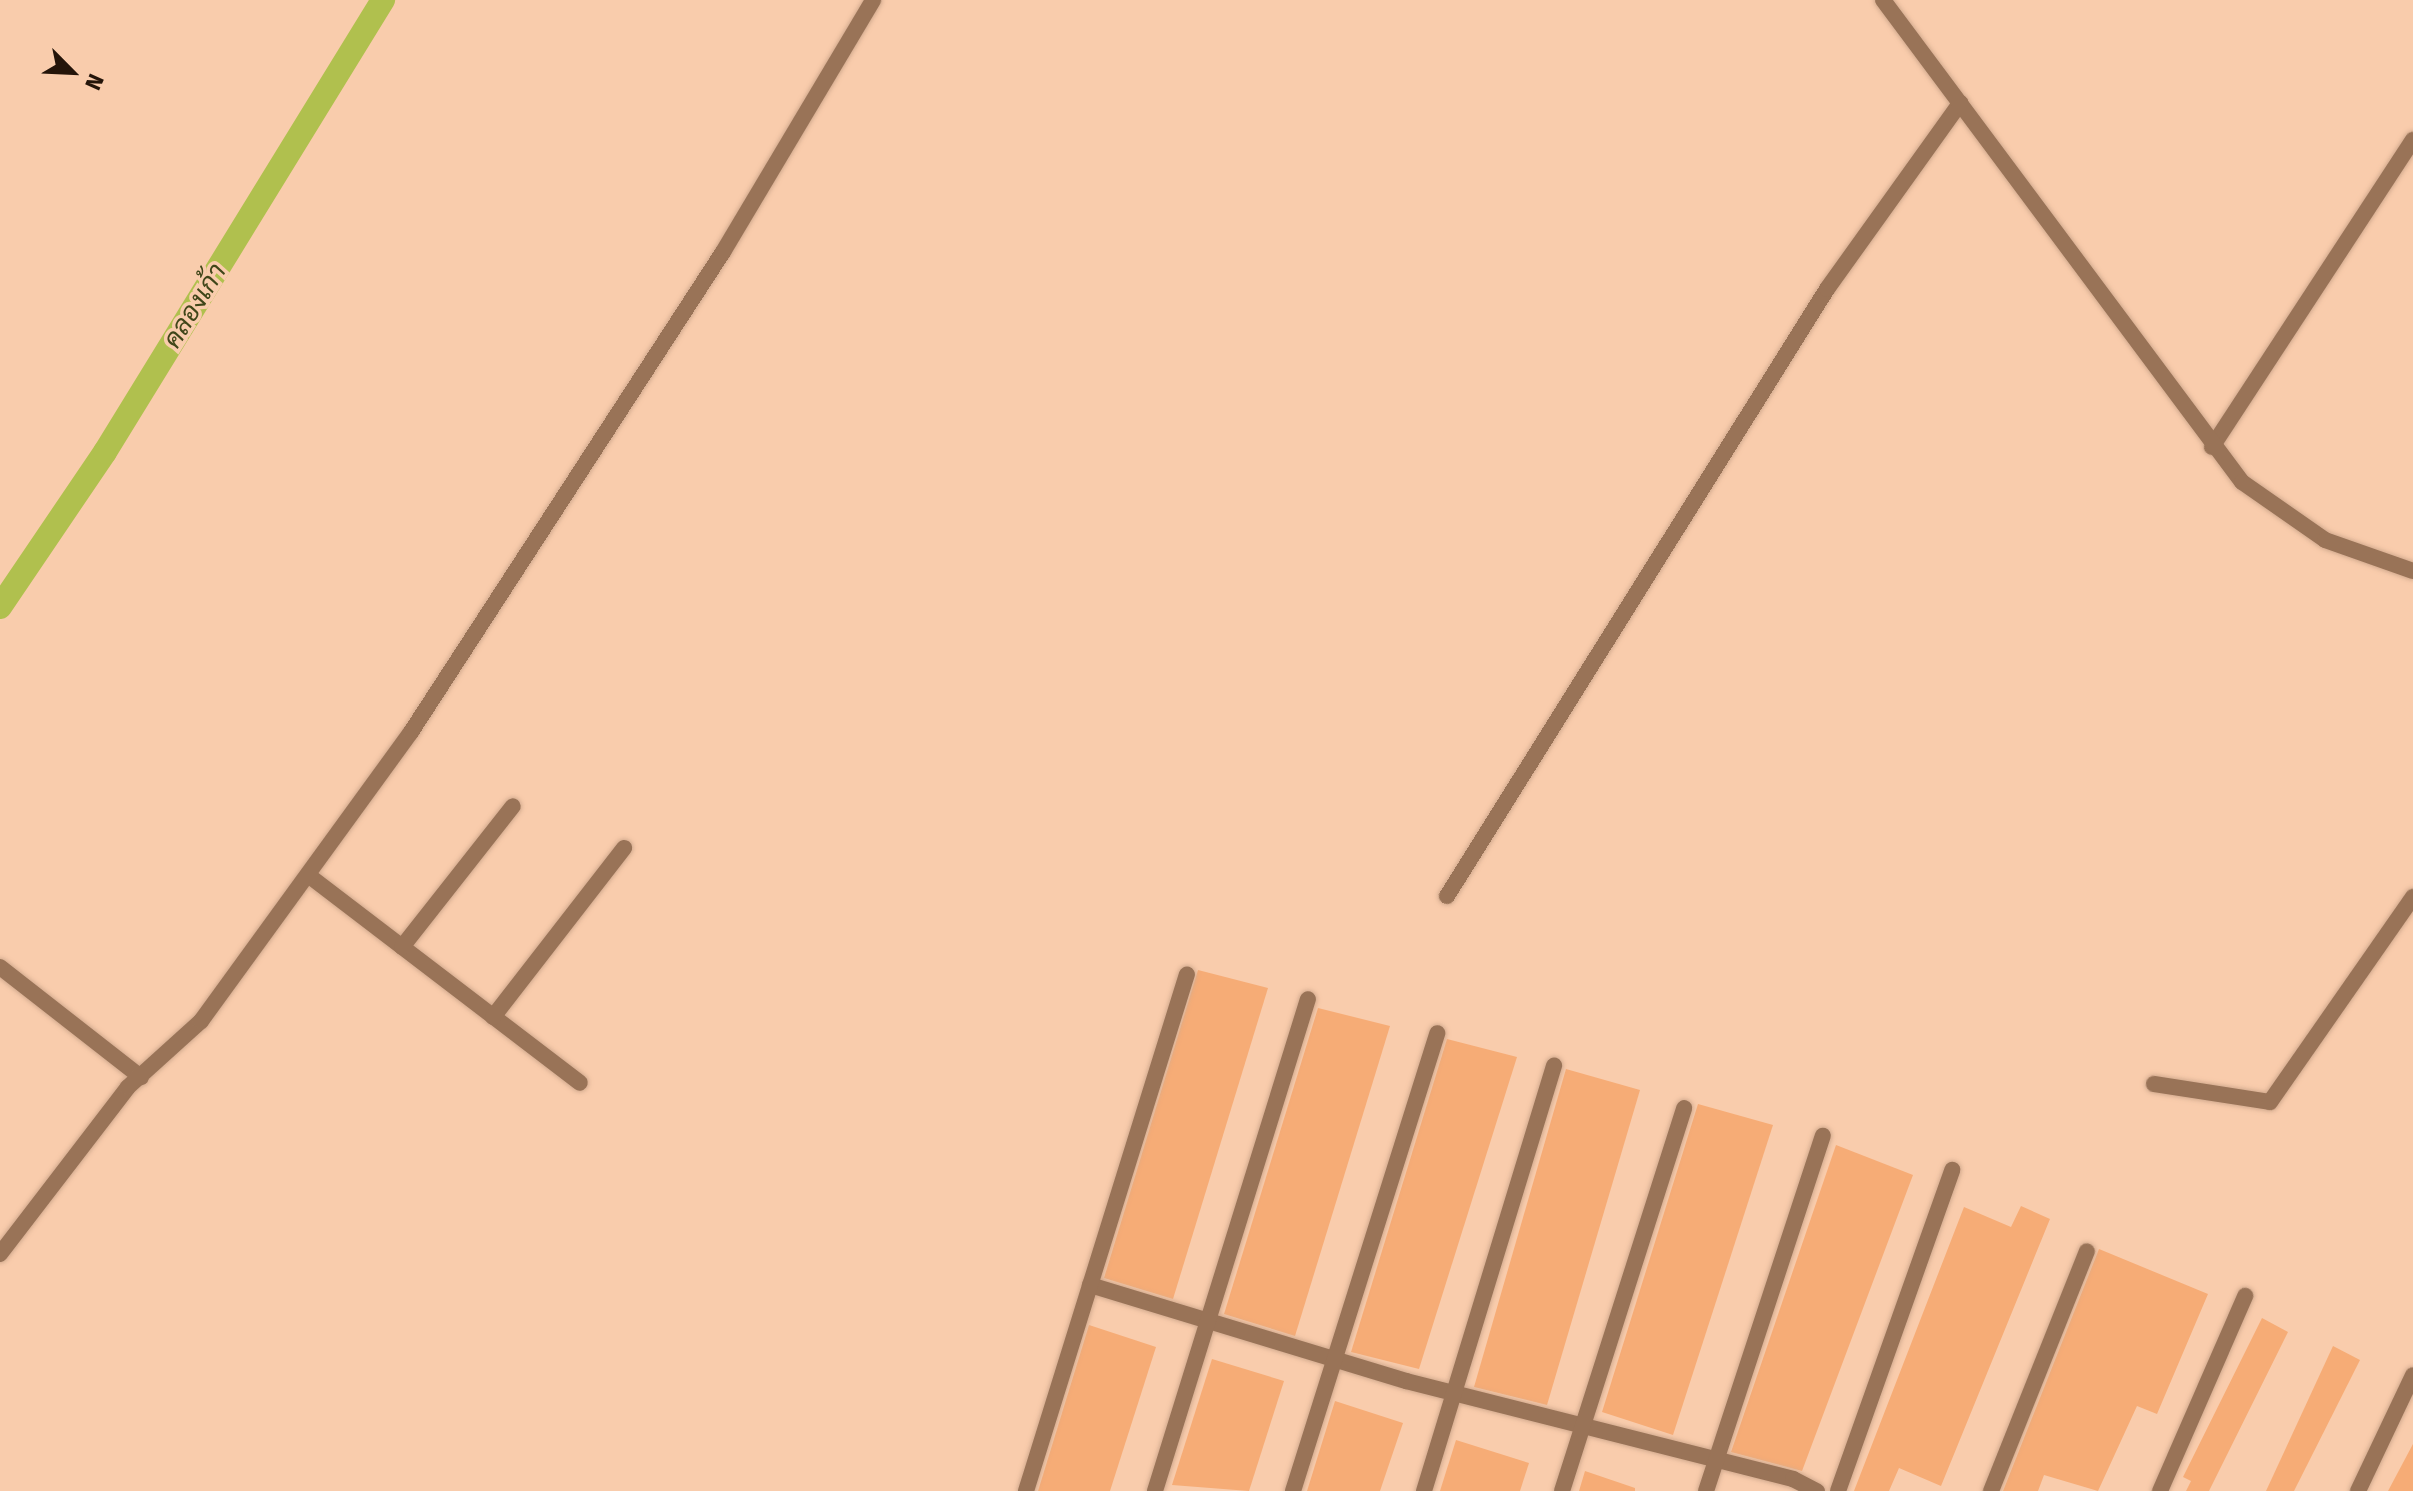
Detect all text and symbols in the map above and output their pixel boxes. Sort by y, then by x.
north arrow [32,32,112,112]
text: N [79,70,110,94]
water label: คลองเก้า [157,258,233,354]

